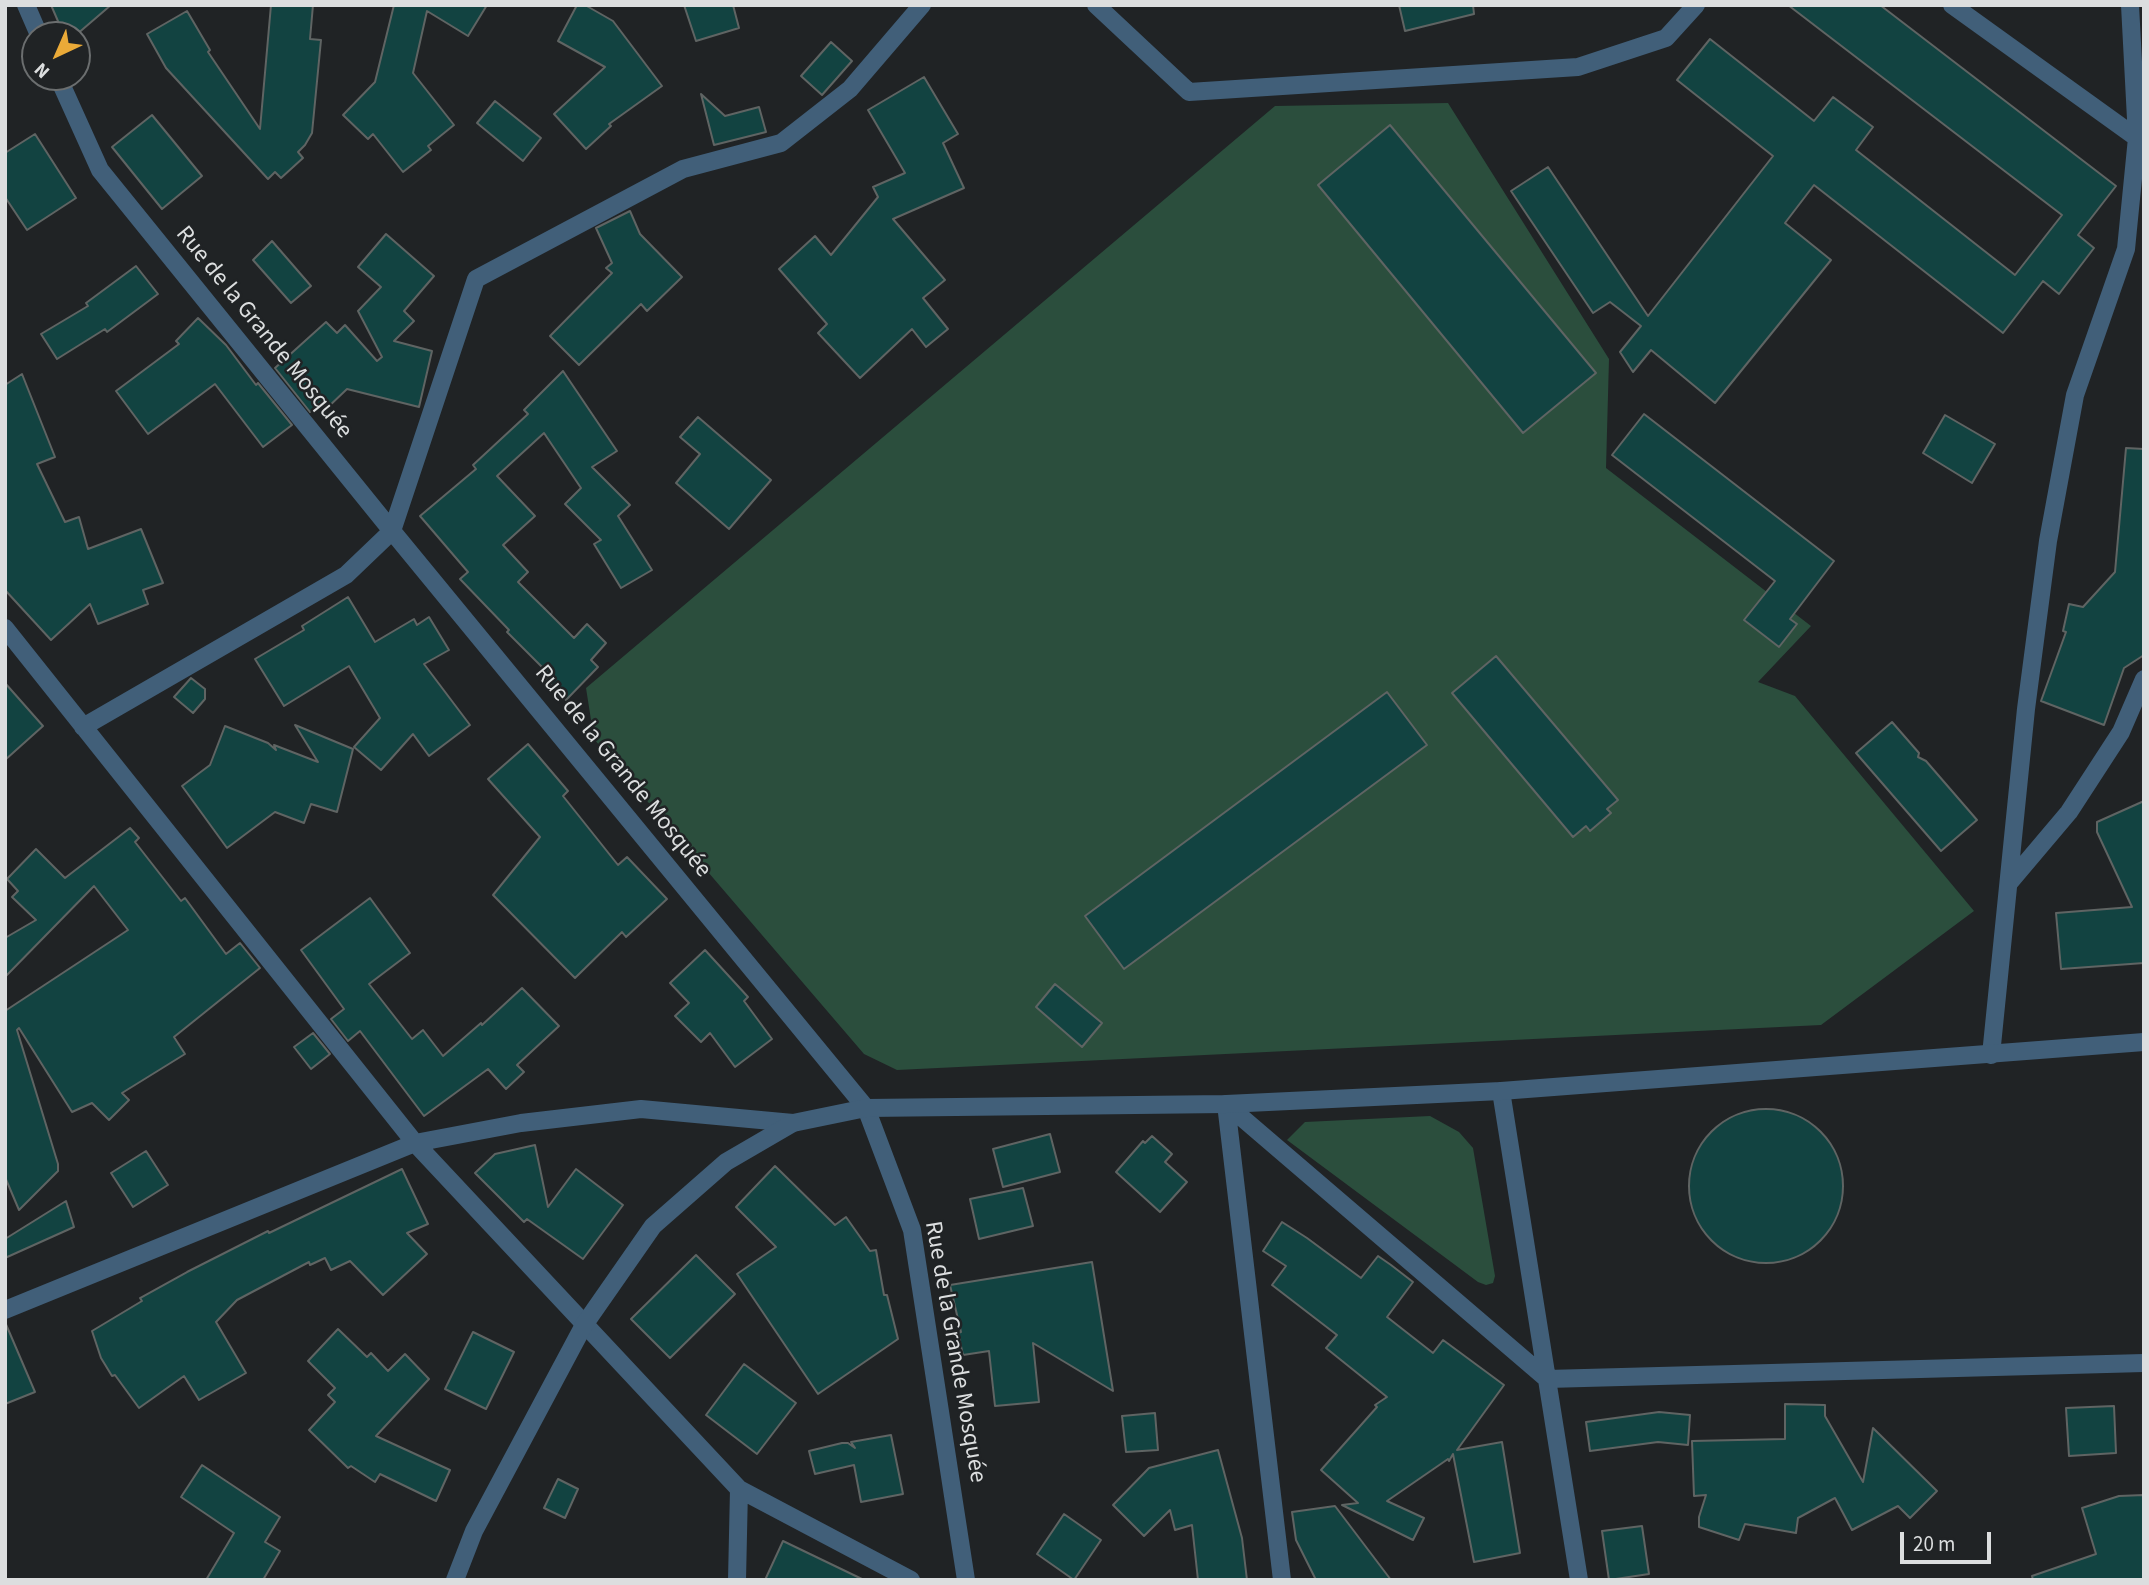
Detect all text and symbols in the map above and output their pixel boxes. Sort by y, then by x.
north arrow [21,21,91,91]
text: N [29,56,56,84]
street label: Rue de la Grande Mosquée [168,221,358,445]
street label: Rue de la Grande Mosquée [527,660,717,884]
street label: Rue de la Grande Mosquée [917,1219,991,1485]
scale bar [1904,1518,1995,1562]
text: 20 m [1913,1529,1955,1559]

